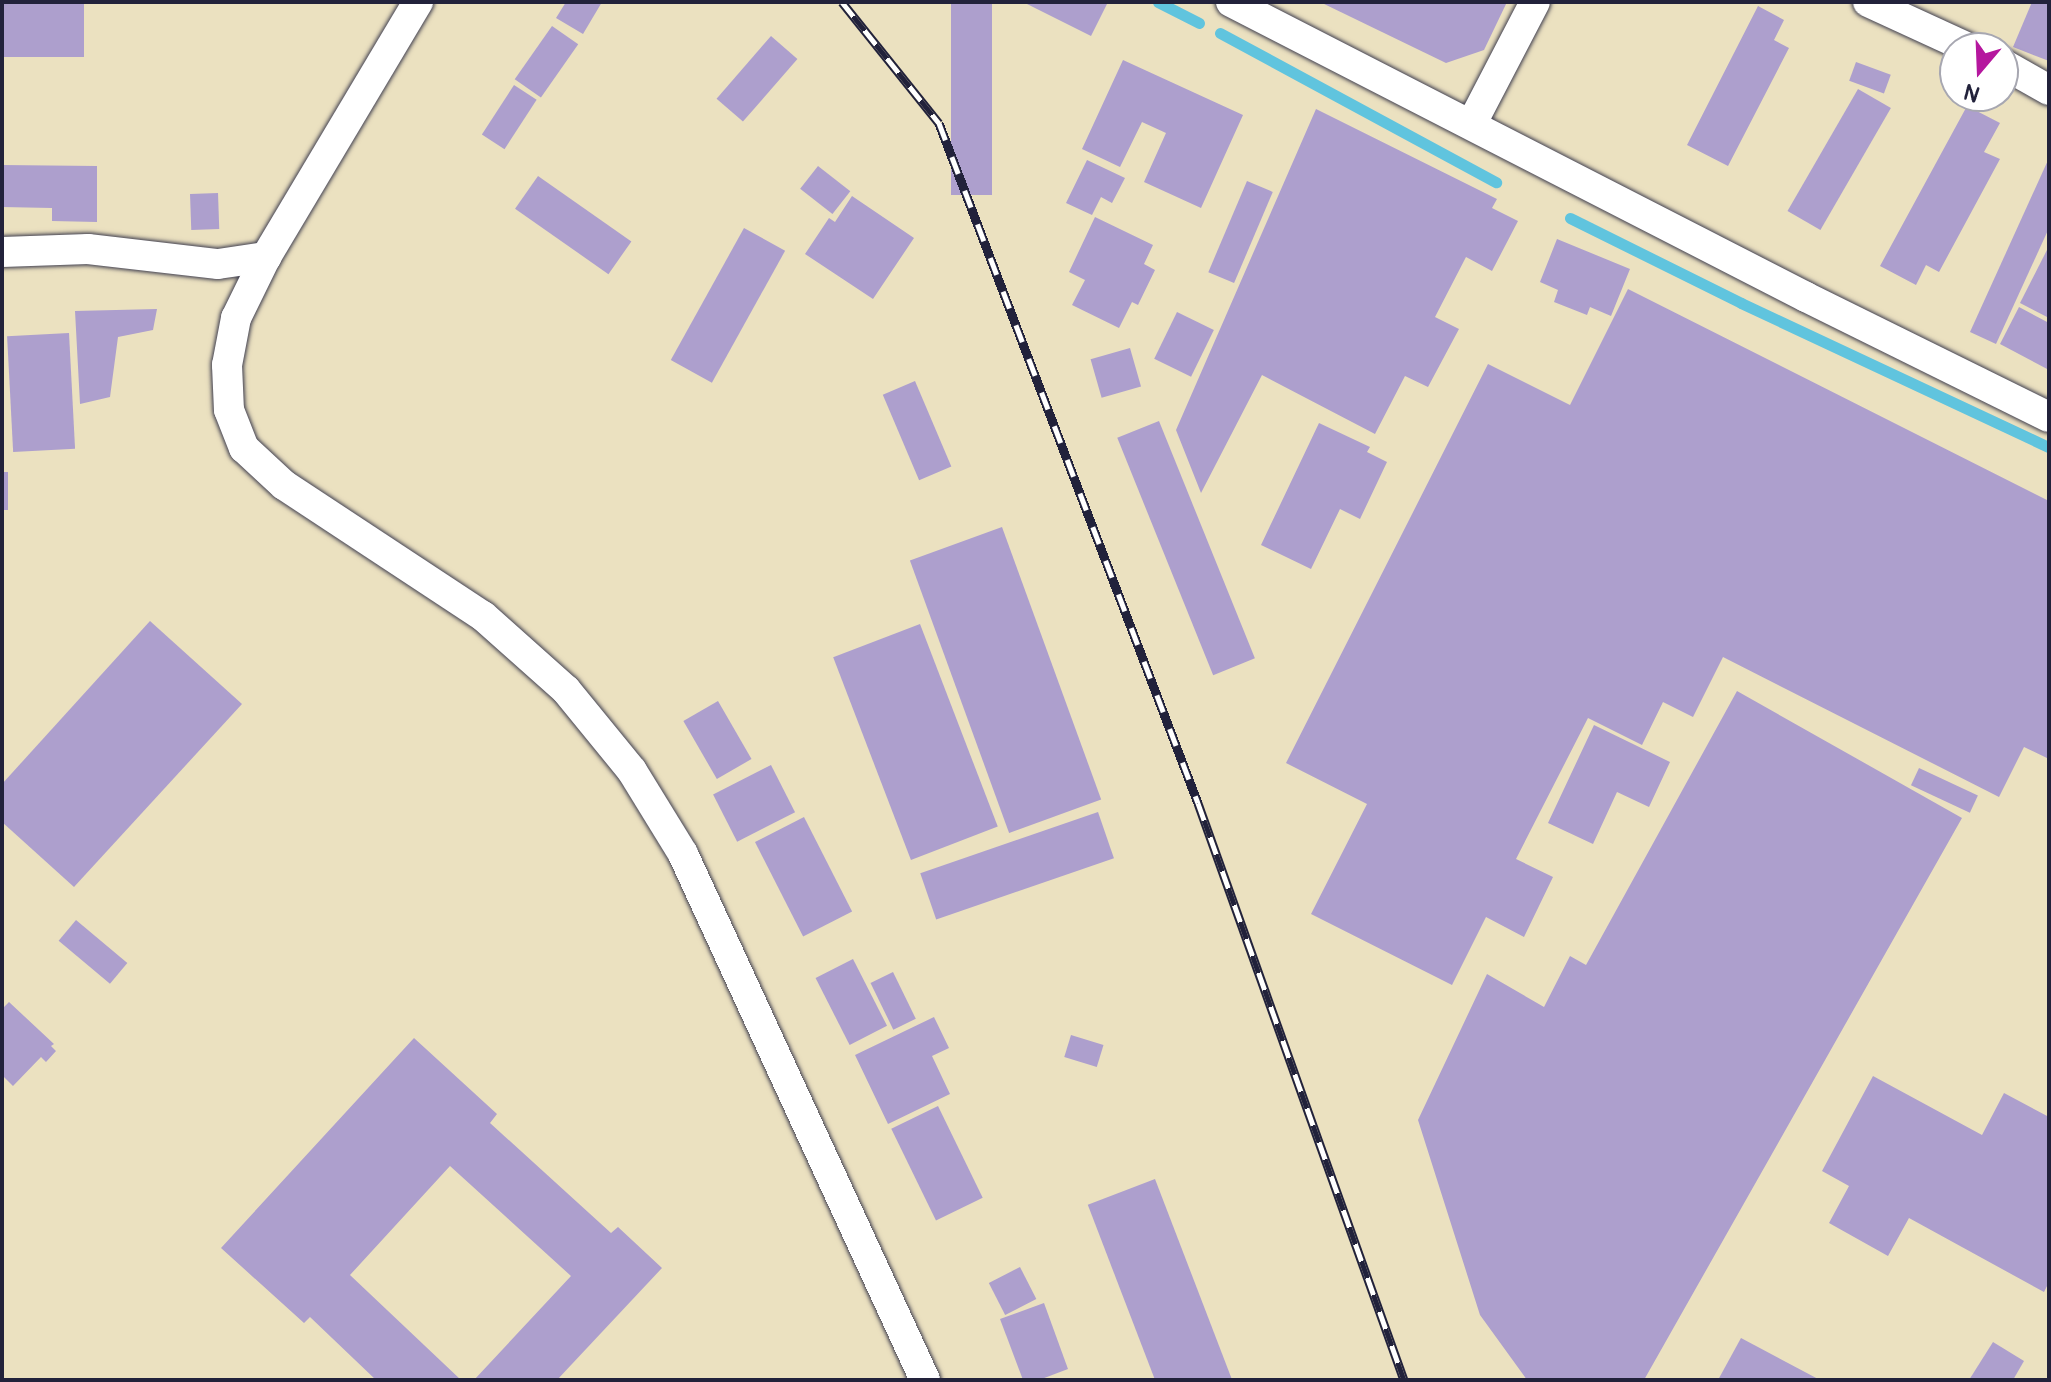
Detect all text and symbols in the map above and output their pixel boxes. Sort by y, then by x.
north arrow [1939,32,2019,112]
text: N [1960,77,1983,108]

